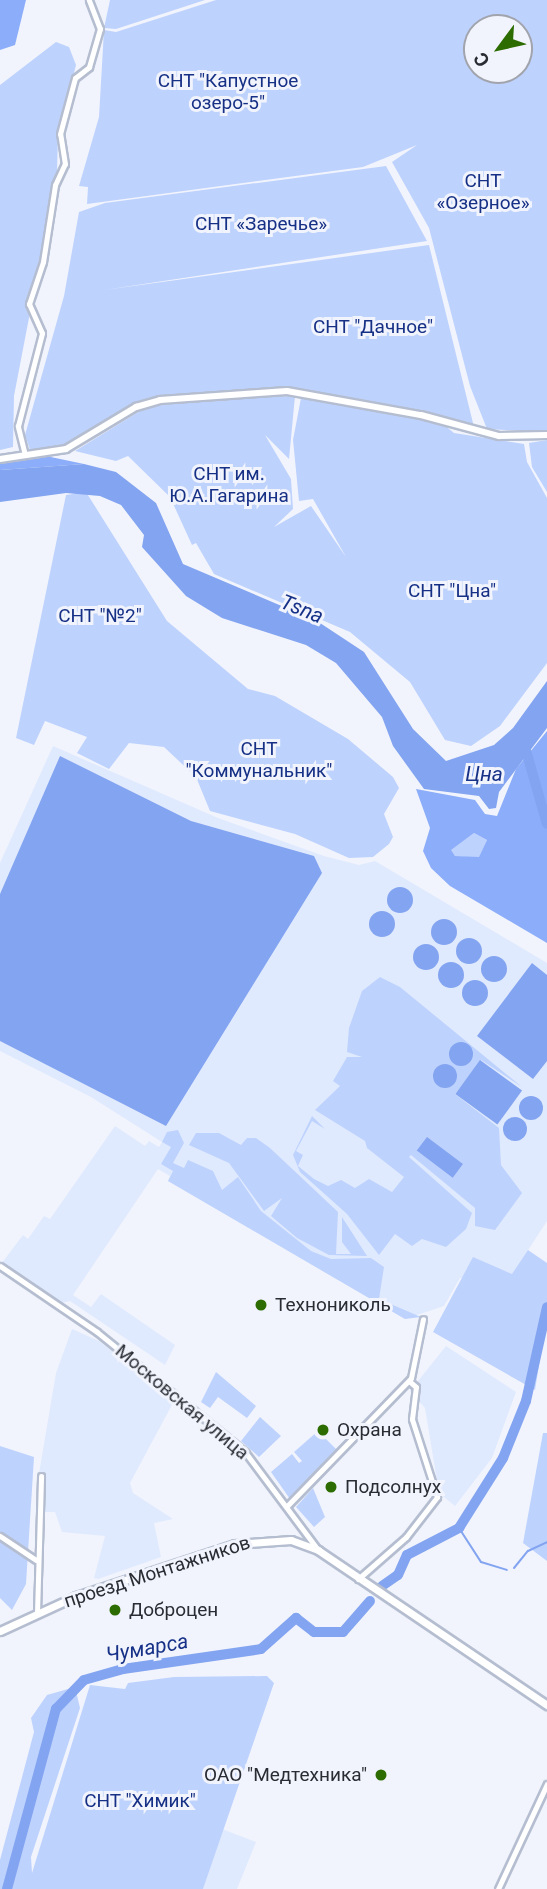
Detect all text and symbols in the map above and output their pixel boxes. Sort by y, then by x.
north arrow [463,14,533,84]
text: С [469,48,495,71]
park label: СНТ "Капустное озеро-5" [157,70,299,114]
park label: СНТ «Озерное» [436,170,530,214]
park label: СНТ «Заречье» [195,213,327,235]
park label: СНТ "Дачное" [313,316,433,338]
park label: СНТ им. Ю.А.Гагарина [169,463,289,507]
park label: СНТ "Цна" [408,580,496,602]
water label: Tsna [277,589,327,629]
park label: СНТ "№2" [58,605,142,627]
park label: СНТ "Коммунальник" [186,738,332,782]
water label: Цна [465,761,503,787]
place label: Технониколь [275,1294,391,1316]
marker: Технониколь [253,1297,269,1313]
street label: Московская улица [111,1340,253,1464]
place label: Охрана [337,1419,402,1441]
marker: Охрана [315,1422,331,1438]
place label: Подсолнух [345,1476,441,1498]
marker: Подсолнух [323,1479,339,1495]
street label: проезд Монтажников [61,1531,253,1613]
place label: Доброцен [129,1599,218,1621]
marker: Доброцен [107,1602,123,1618]
water label: Чумарса [104,1628,190,1668]
place label: ОАО "Медтехника" [204,1764,367,1786]
marker: ОАО "Медтехника" [373,1767,389,1783]
park label: СНТ "Химик" [84,1790,196,1812]

